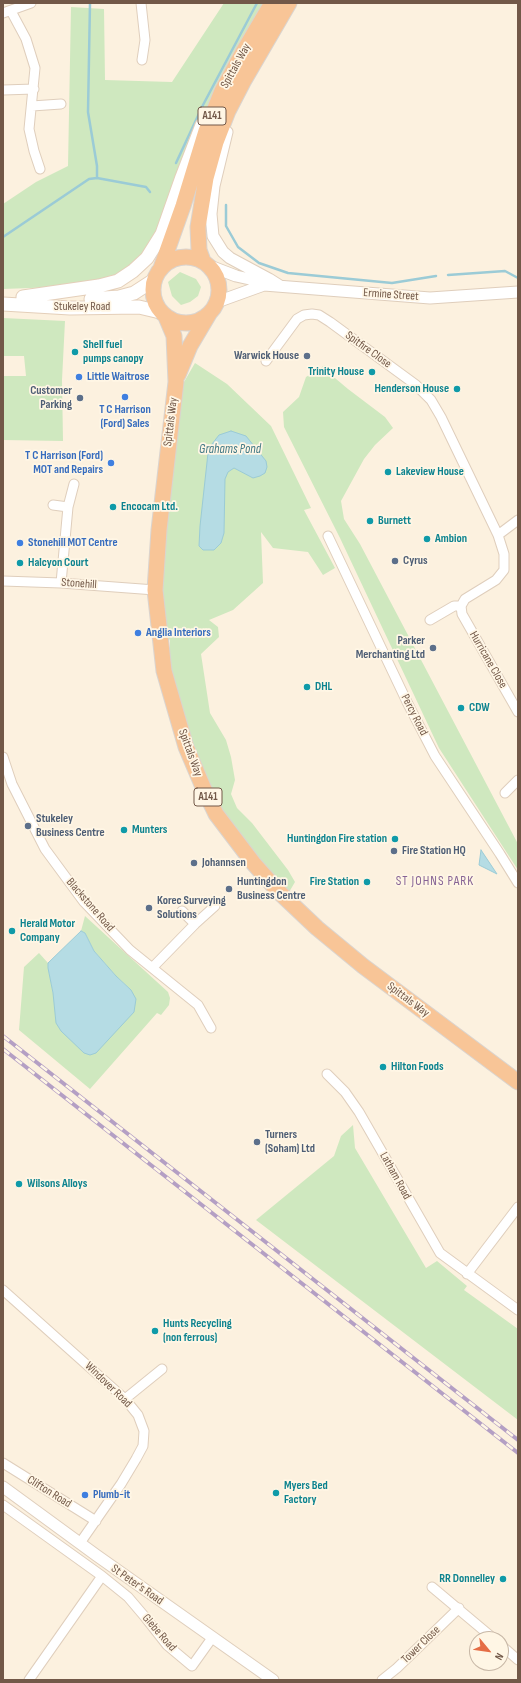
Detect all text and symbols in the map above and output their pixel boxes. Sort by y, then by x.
street label: Spittals Way [218,41,254,91]
road number: A141 [198,107,226,125]
street label: Ermine Street [363,286,419,304]
street label: Stukeley Road [54,300,110,314]
street label: Spitfire Close [342,328,394,372]
place label: Shell fuel pumps canopy [83,338,144,366]
marker: Shell fuel pumps canopy [70,347,80,357]
place label: Warwick House [234,349,299,363]
marker: Warwick House [302,351,312,361]
place label: Trinity House [308,365,364,379]
marker: Trinity House [367,367,377,377]
place label: Little Waitrose [87,370,149,384]
marker: Little Waitrose [74,372,84,382]
place label: Henderson House [375,382,449,396]
place label: Customer Parking [30,384,72,412]
marker: Henderson House [452,384,462,394]
marker: T C Harrison (Ford) Sales [120,392,130,402]
marker: Customer Parking [75,393,85,403]
street label: Spittals Way [161,397,181,447]
place label: T C Harrison (Ford) Sales [99,403,151,431]
water label: Grahams Pond [199,442,261,458]
place label: T C Harrison (Ford) MOT and Repairs [25,449,103,477]
marker: T C Harrison (Ford) MOT and Repairs [106,458,116,468]
place label: Lakeview House [396,465,464,479]
marker: Lakeview House [383,467,393,477]
place label: Encocam Ltd. [121,500,178,514]
marker: Encocam Ltd. [108,502,118,512]
place label: Burnett [378,514,411,528]
marker: Burnett [365,516,375,526]
place label: Ambion [435,532,467,546]
marker: Ambion [422,534,432,544]
place label: Stonehill MOT Centre [28,536,118,550]
marker: Stonehill MOT Centre [15,538,25,548]
place label: Cyrus [403,554,428,568]
place label: Halcyon Court [28,556,88,570]
marker: Cyrus [390,556,400,566]
marker: Halcyon Court [15,558,25,568]
street label: Stonehill [61,576,97,592]
place label: Anglia Interiors [146,626,211,640]
marker: Anglia Interiors [133,628,143,638]
street label: Hurricane Close [466,629,510,691]
place label: Parker Merchanting Ltd [356,634,425,662]
marker: Parker Merchanting Ltd [428,643,438,653]
place label: DHL [315,680,332,694]
marker: DHL [302,682,312,692]
street label: Percy Road [398,692,430,738]
place label: CDW [469,701,490,715]
marker: CDW [456,703,466,713]
street label: Spittals Way [175,727,205,779]
road number: A141 [194,788,222,806]
place label: Stukeley Business Centre [36,812,105,840]
marker: Stukeley Business Centre [23,821,33,831]
place label: Munters [132,823,167,837]
marker: Munters [119,825,129,835]
place label: Huntingdon Fire station [287,832,387,846]
marker: Huntingdon Fire station [390,834,400,844]
place label: Fire Station HQ [402,844,466,858]
marker: Fire Station HQ [389,846,399,856]
place label: Johannsen [202,856,246,870]
marker: Johannsen [189,858,199,868]
district label: ST JOHNS PARK [396,874,474,890]
street label: Blackstone Road [63,875,117,935]
place label: Huntingdon Business Centre [237,875,306,903]
place label: Fire Station [310,875,359,889]
marker: Fire Station [362,877,372,887]
marker: Huntingdon Business Centre [224,884,234,894]
place label: Korec Surveying Solutions [157,894,226,922]
marker: Korec Surveying Solutions [144,903,154,913]
place label: Herald Motor Company [20,917,75,945]
marker: Herald Motor Company [7,926,17,936]
street label: Spittals Way [384,979,432,1021]
place label: Hilton Foods [391,1060,444,1074]
marker: Hilton Foods [378,1062,388,1072]
place label: Turners (Soham) Ltd [265,1128,315,1156]
marker: Turners (Soham) Ltd [252,1137,262,1147]
street label: Latham Road [376,1150,414,1202]
place label: Wilsons Alloys [27,1177,87,1191]
marker: Wilsons Alloys [14,1179,24,1189]
place label: Hunts Recycling (non ferrous) [163,1317,232,1345]
marker: Hunts Recycling (non ferrous) [150,1326,160,1336]
street label: Windover Road [81,1359,135,1411]
street label: Clifton Road [24,1473,74,1511]
place label: Myers Bed Factory [284,1479,328,1507]
place label: Plumb-it [93,1488,130,1502]
marker: Myers Bed Factory [271,1488,281,1498]
marker: Plumb-it [80,1490,90,1500]
street label: St Peter's Road [108,1562,166,1608]
place label: RR Donnelley [439,1572,495,1586]
marker: RR Donnelley [498,1574,508,1584]
street label: Glebe Road [139,1611,179,1655]
street label: Tower Close [399,1623,443,1667]
north arrow [469,1631,509,1671]
text: N [492,1651,506,1662]

